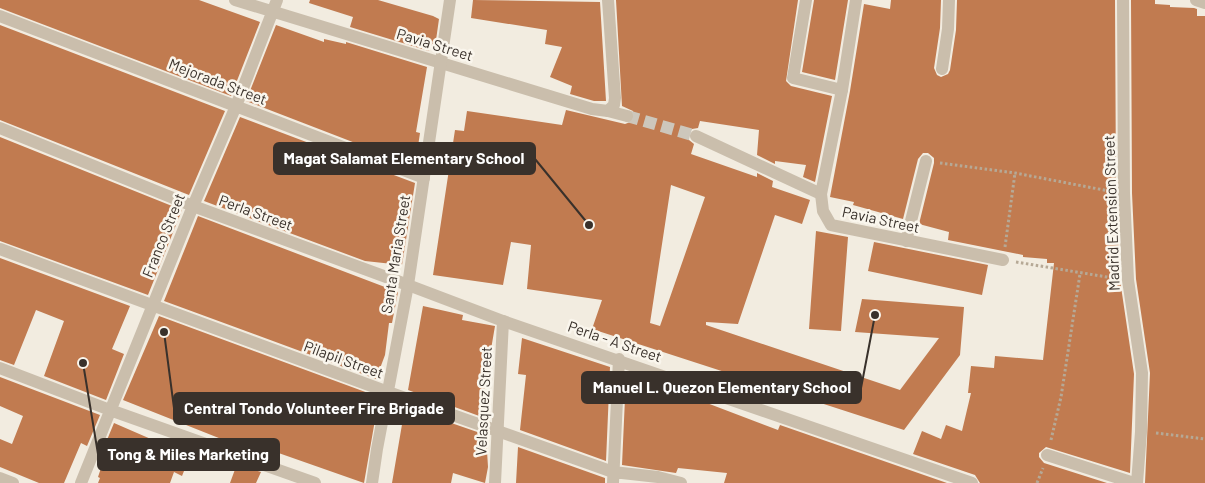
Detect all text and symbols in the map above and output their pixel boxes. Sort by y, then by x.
street label: Pavia Street [395,24,475,64]
street label: Mejorada Street [166,54,270,108]
street label: Madrid Extension Street [1099,135,1123,291]
callout: Magat Salamat Elementary School [274,143,535,174]
text: Magat Salamat Elementary School [284,148,525,167]
street label: Franco Street [138,190,188,280]
street label: Perla Street [217,190,295,234]
street label: Santa Maria Street [377,193,413,315]
street label: Pavia Street [840,202,922,236]
street label: Perla - A Street [566,317,664,365]
street label: Pilapil Street [302,336,386,382]
street label: Velasquez Street [471,346,495,456]
callout: Manuel L. Quezon Elementary School [582,372,861,403]
text: Manuel L. Quezon Elementary School [593,377,851,396]
callout: Central Tondo Volunteer Fire Brigade [174,393,454,424]
text: Central Tondo Volunteer Fire Brigade [184,398,444,417]
callout: Tong & Miles Marketing [98,439,279,470]
text: Tong & Miles Marketing [107,444,269,463]

